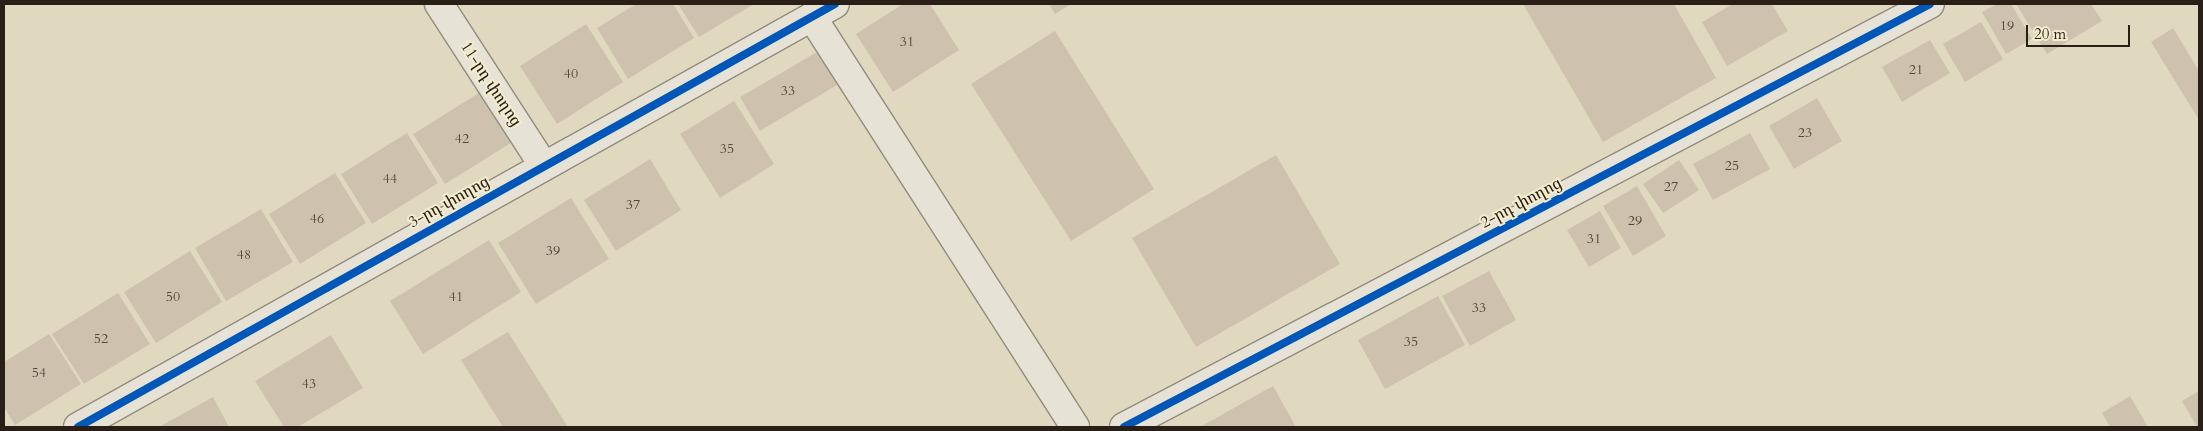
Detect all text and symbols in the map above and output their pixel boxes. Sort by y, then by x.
scale bar [2028,15,2132,47]
house number: 19 [2000,18,2014,34]
text: 20 m [2034,24,2066,44]
house number: 31 [900,34,914,50]
street label: 11-րդ փողոց [456,38,526,130]
house number: 21 [1909,62,1923,78]
house number: 40 [564,66,578,82]
house number: 33 [781,83,795,99]
house number: 23 [1798,125,1812,141]
house number: 42 [455,131,469,147]
house number: 35 [720,141,734,157]
house number: 25 [1725,158,1739,174]
house number: 44 [383,171,397,187]
street label: 3-րդ փողոց [405,172,493,232]
street label: 2-րդ փողոց [1477,174,1565,232]
house number: 27 [1664,179,1678,195]
house number: 37 [626,197,640,213]
house number: 46 [310,211,324,227]
house number: 29 [1628,213,1642,229]
house number: 31 [1587,231,1601,247]
house number: 39 [546,243,560,259]
house number: 48 [237,247,251,263]
house number: 50 [166,289,180,305]
house number: 41 [449,289,463,305]
house number: 33 [1472,300,1486,316]
house number: 52 [94,331,108,347]
house number: 35 [1404,334,1418,350]
house number: 54 [32,365,46,381]
house number: 43 [302,376,316,392]

